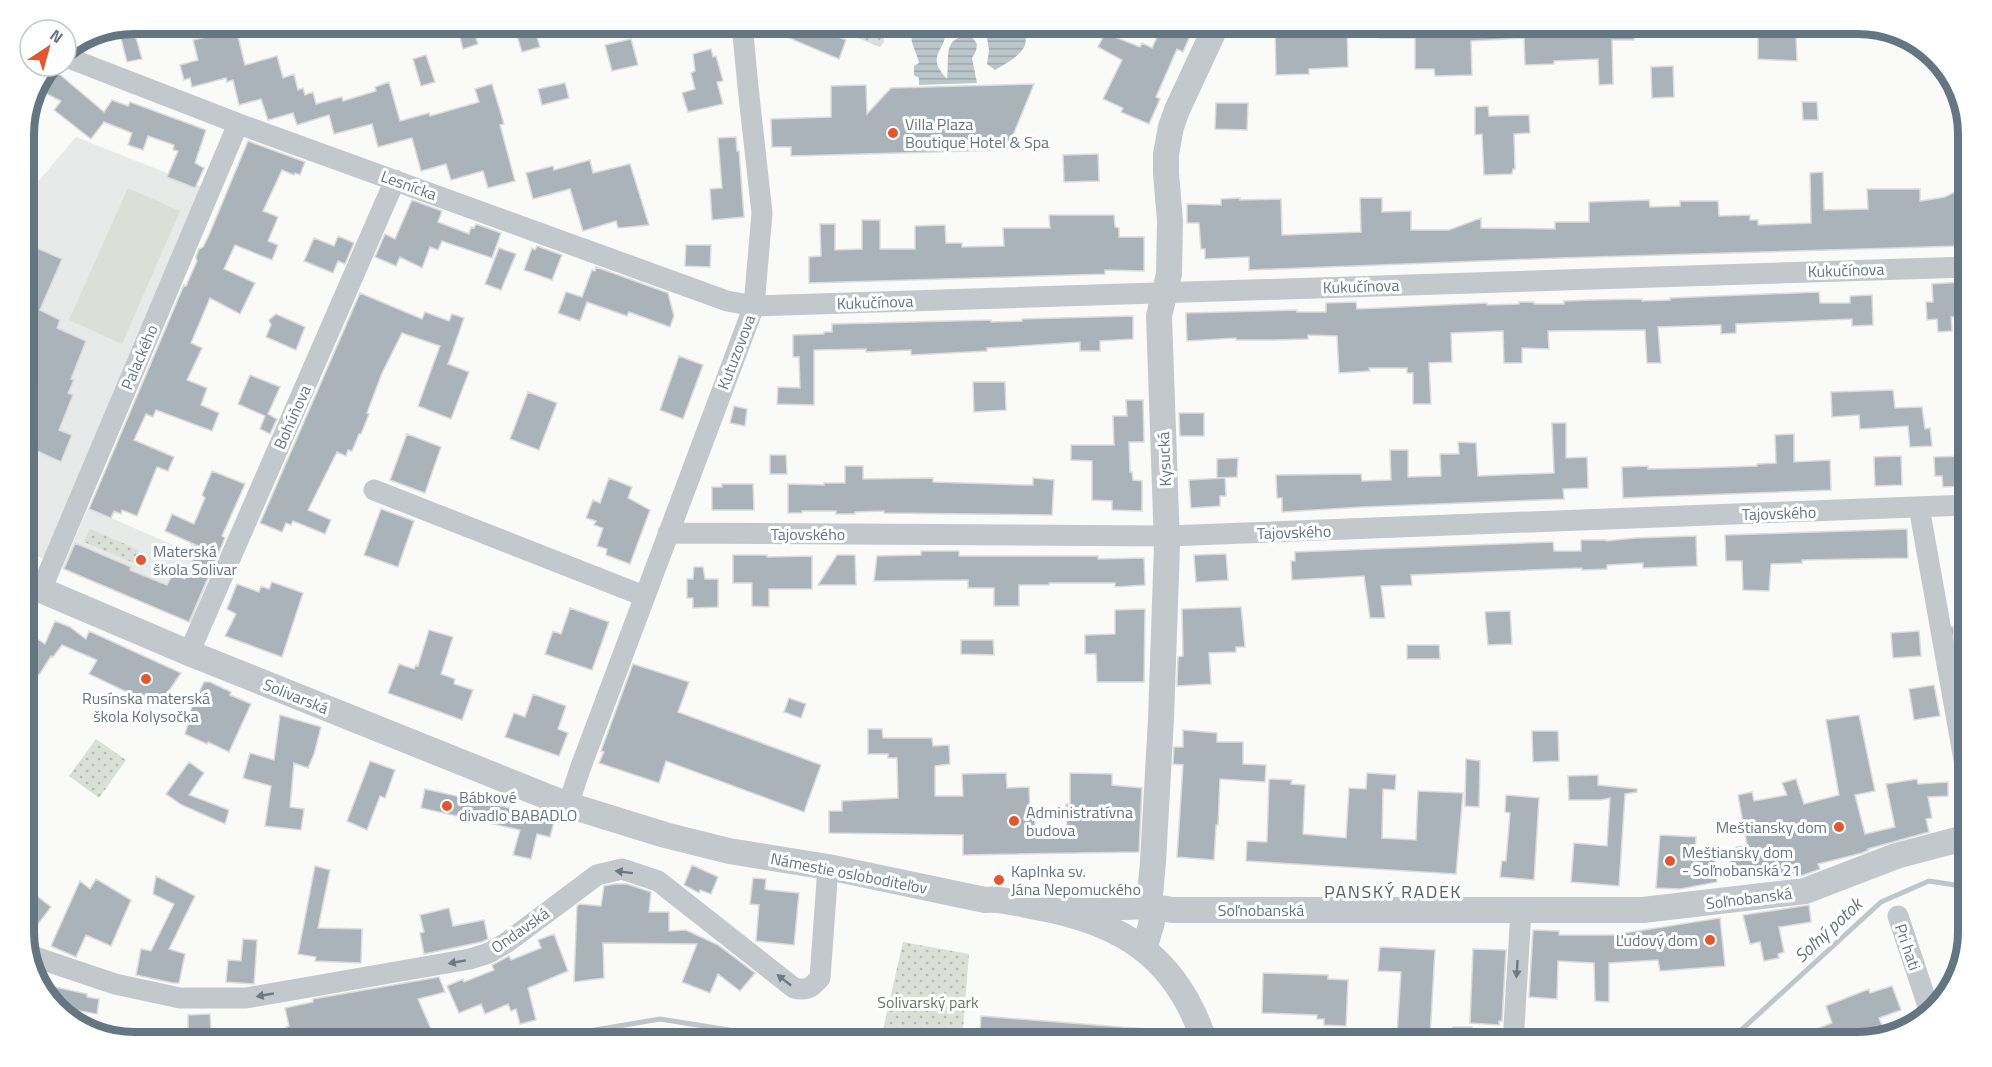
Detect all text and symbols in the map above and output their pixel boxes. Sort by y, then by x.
north arrow [18,18,78,78]
text: N [45,23,68,49]
place label: Villa Plaza Boutique Hotel & Spa [905,112,1049,154]
marker: Villa Plaza Boutique Hotel & Spa [886,126,900,140]
street label: Lesnícka [378,164,440,206]
street label: Kukučínova [1807,257,1885,283]
street label: Kukučínova [1322,273,1400,299]
street label: Kukučínova [836,289,914,315]
street label: Kutuzovova [711,311,761,393]
street label: Palackého [115,321,163,393]
street label: Bohúňova [267,381,317,453]
street label: Kysucká [1151,431,1177,487]
street label: Tajovského [1741,500,1817,526]
street label: Tajovského [1256,519,1332,545]
street label: Tajovského [771,522,845,546]
place label: Materská škola Solivar [153,539,237,581]
marker: Materská škola Solivar [134,553,148,567]
marker: Rusínska materská škola Kolysočka [139,672,153,686]
street label: Solivarská [260,672,332,720]
place label: Rusínska materská škola Kolysočka [82,686,210,728]
place label: Bábkové divadlo BABADLO [459,785,577,827]
marker: Bábkové divadlo BABADLO [440,799,454,813]
place label: Administratívna budova [1026,800,1133,842]
marker: Administratívna budova [1007,814,1021,828]
place label: Meštiansky dom [1716,815,1827,839]
marker: Meštiansky dom [1832,820,1846,834]
place label: Meštiansky dom - Soľnobanská 21 [1682,840,1801,882]
street label: Námestie osloboditeľov [769,846,930,900]
marker: Meštiansky dom - Soľnobanská 21 [1663,854,1677,868]
place label: Kaplnka sv. Jána Nepomuckého [1011,859,1141,901]
one-way arrow [614,868,633,877]
marker: Kaplnka sv. Jána Nepomuckého [992,873,1006,887]
district label: PANSKÝ RADEK [1324,878,1462,905]
street label: Soľnobanská [1705,881,1793,915]
water label: Soľný potok [1788,890,1869,969]
street label: Soľnobanská [1218,898,1304,922]
street label: Ondavská [486,901,554,959]
street label: Pri hati [1889,921,1927,973]
place label: Ľudový dom [1616,928,1698,952]
marker: Ľudový dom [1703,933,1717,947]
one-way arrow [447,957,466,966]
one-way arrow [1513,959,1522,978]
one-way arrow [776,975,791,987]
park label: Solivarský park [877,990,979,1014]
one-way arrow [255,991,274,1000]

